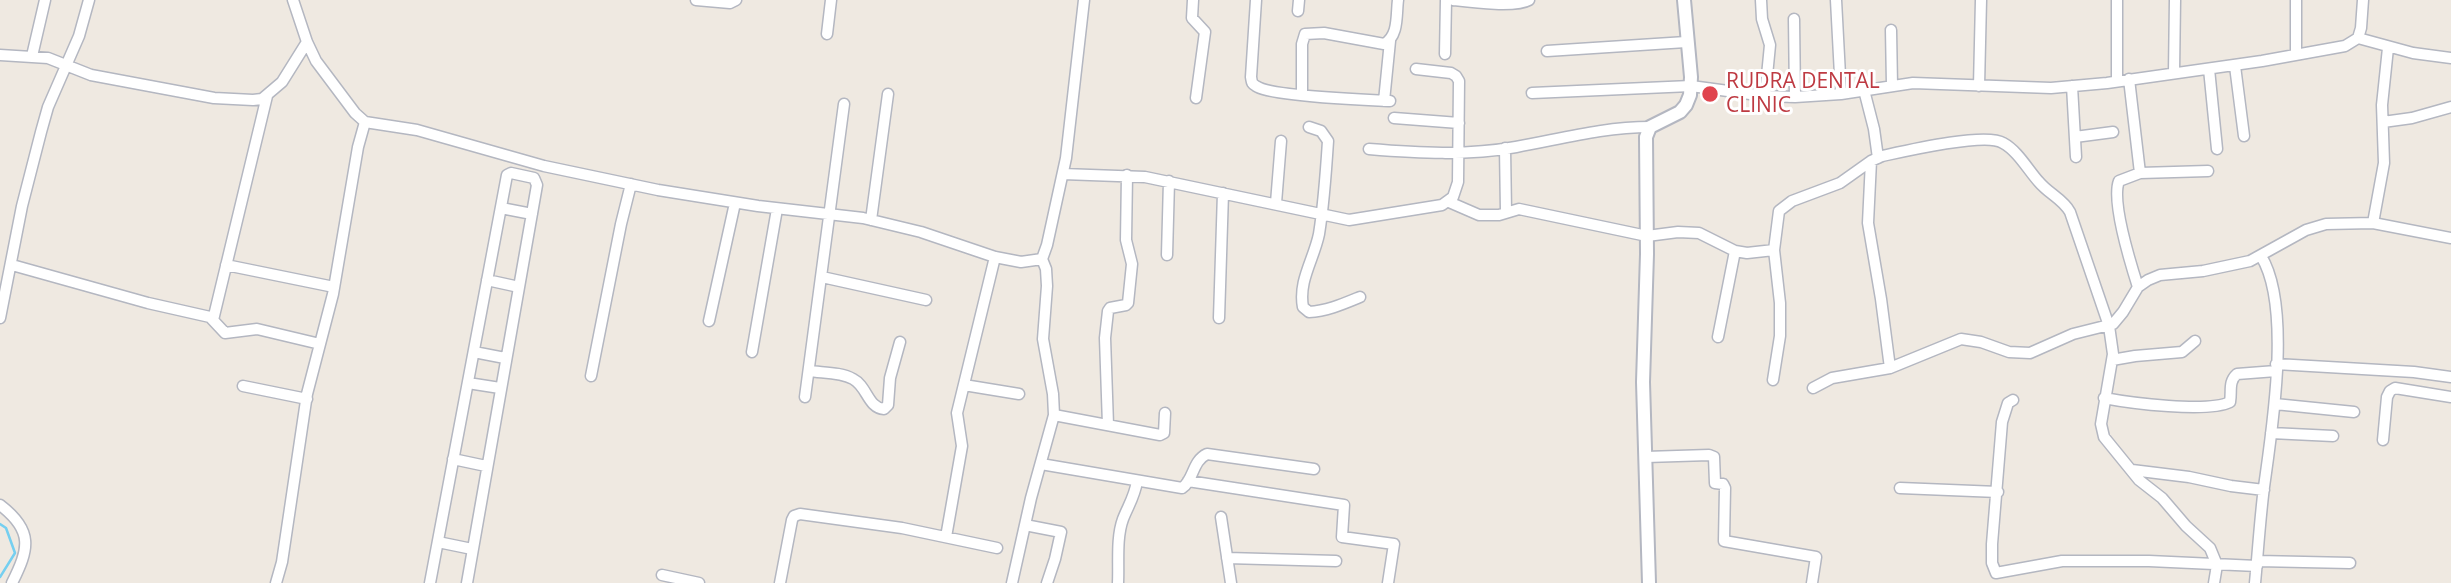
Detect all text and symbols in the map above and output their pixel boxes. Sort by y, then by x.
place label: RUDRA DENTAL CLINIC [1726,69,1880,119]
marker: RUDRA DENTAL CLINIC [1700,84,1720,104]

